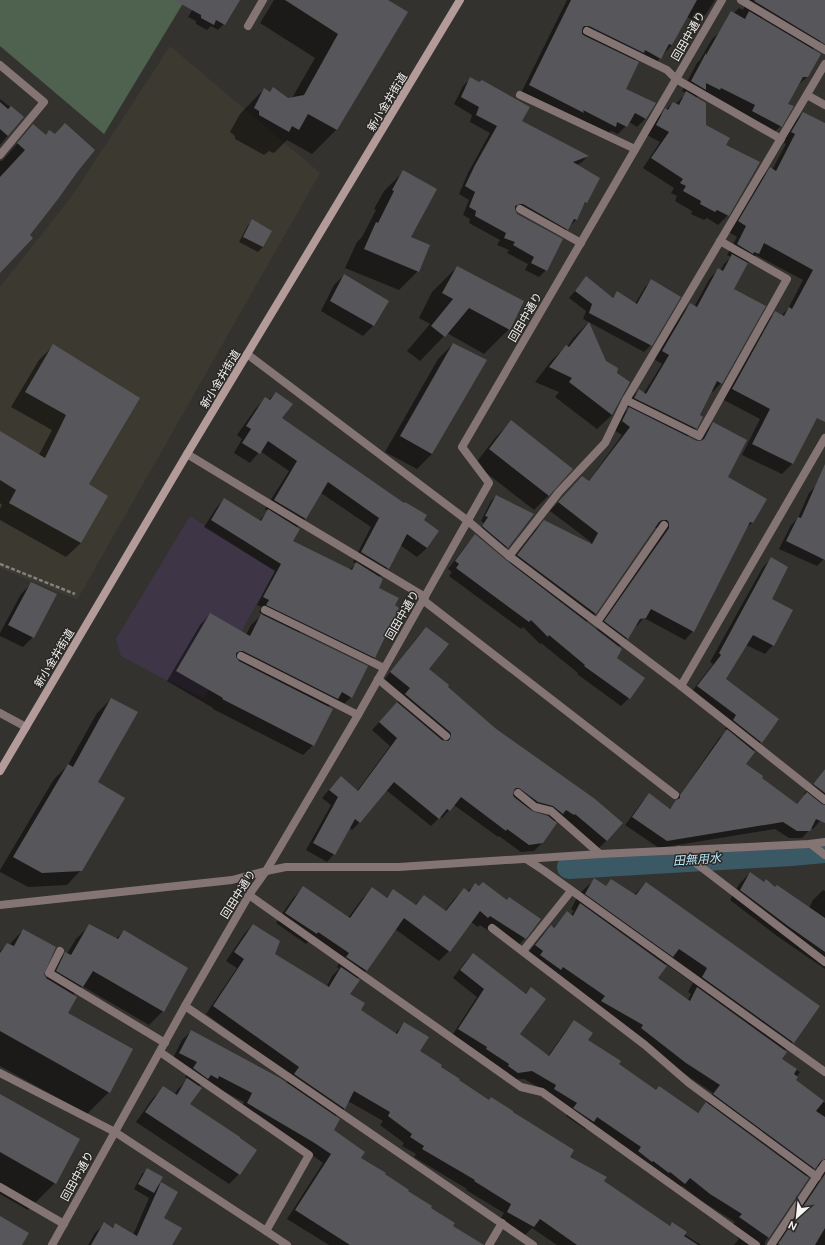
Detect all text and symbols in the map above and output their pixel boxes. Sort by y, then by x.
street label: 回田中通り [669,9,707,63]
street label: 新小金井街道 [365,71,409,133]
street label: 回田中通り [506,290,544,344]
street label: 新小金井街道 [198,348,242,410]
street label: 回田中通り [383,588,421,642]
street label: 新小金井街道 [32,627,76,689]
water label: 田無用水 [673,851,723,867]
street label: 回田中通り [218,867,258,921]
street label: 回田中通り [58,1149,96,1203]
north arrow [777,1197,817,1237]
text: N [786,1219,799,1233]

